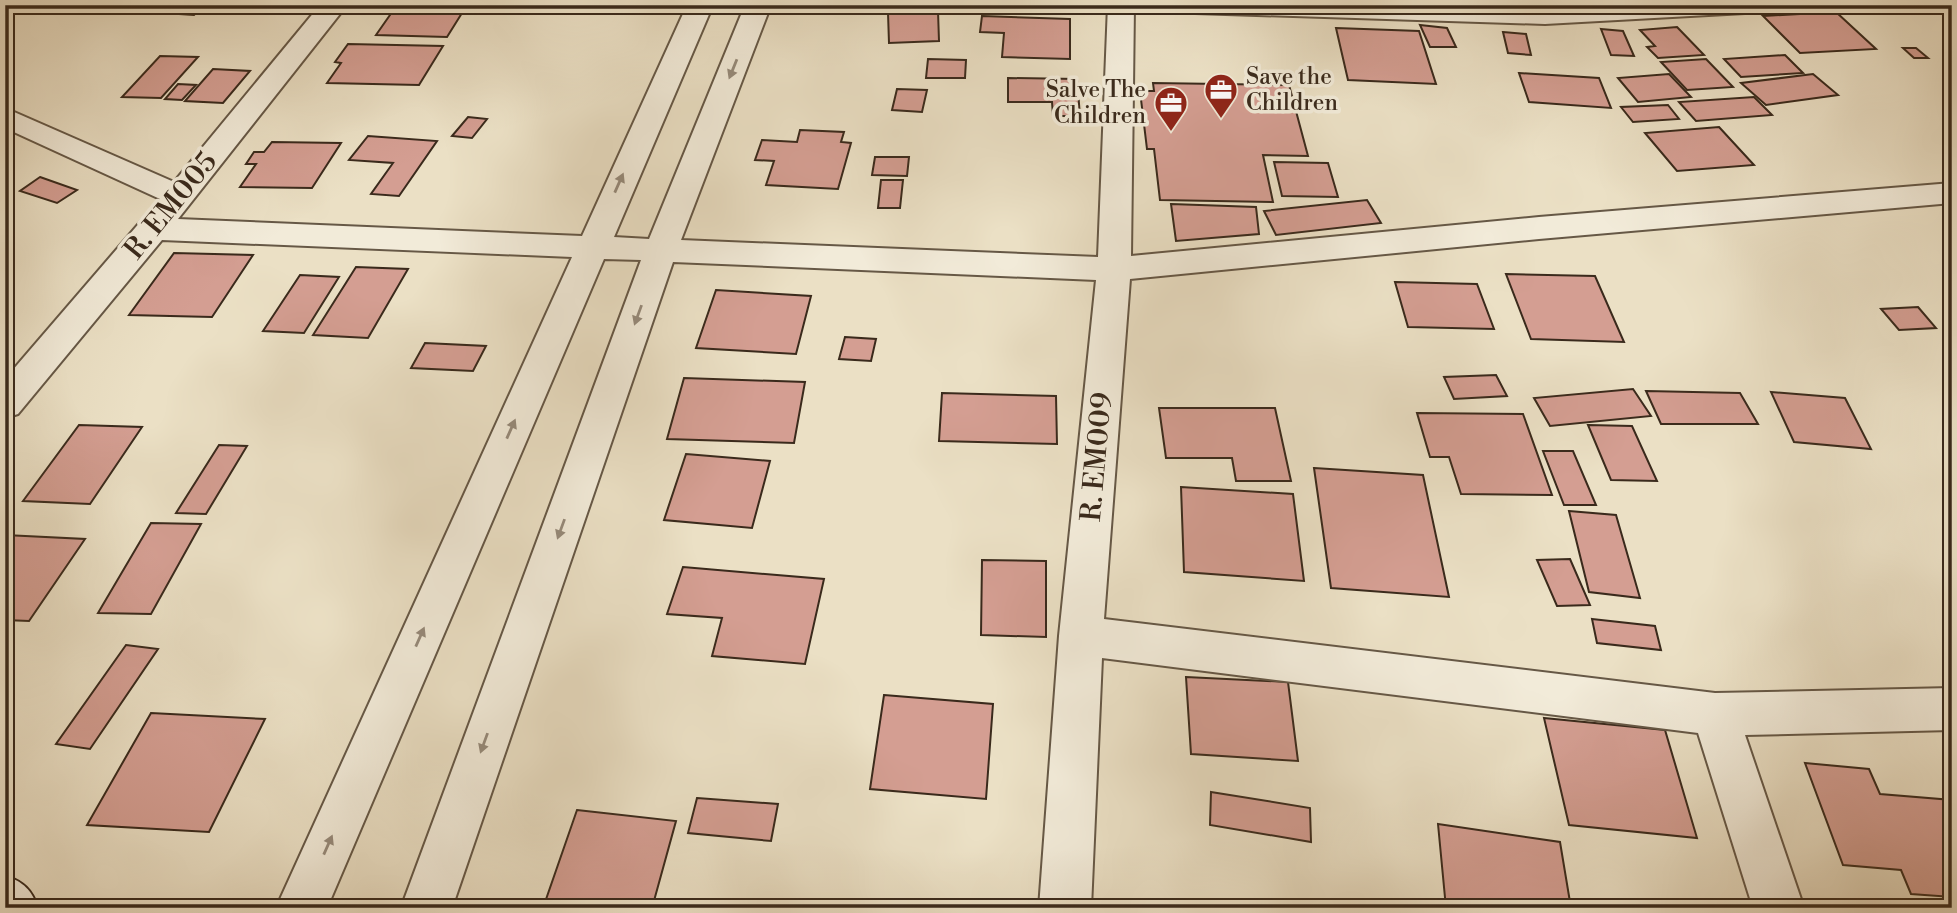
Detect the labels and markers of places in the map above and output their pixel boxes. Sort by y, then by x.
place label: Save the Children [1246,63,1338,117]
office icon: Save the Children [1202,71,1240,120]
place label: Salve The Children [1046,76,1146,130]
office icon: Salve The Children [1152,84,1190,133]

